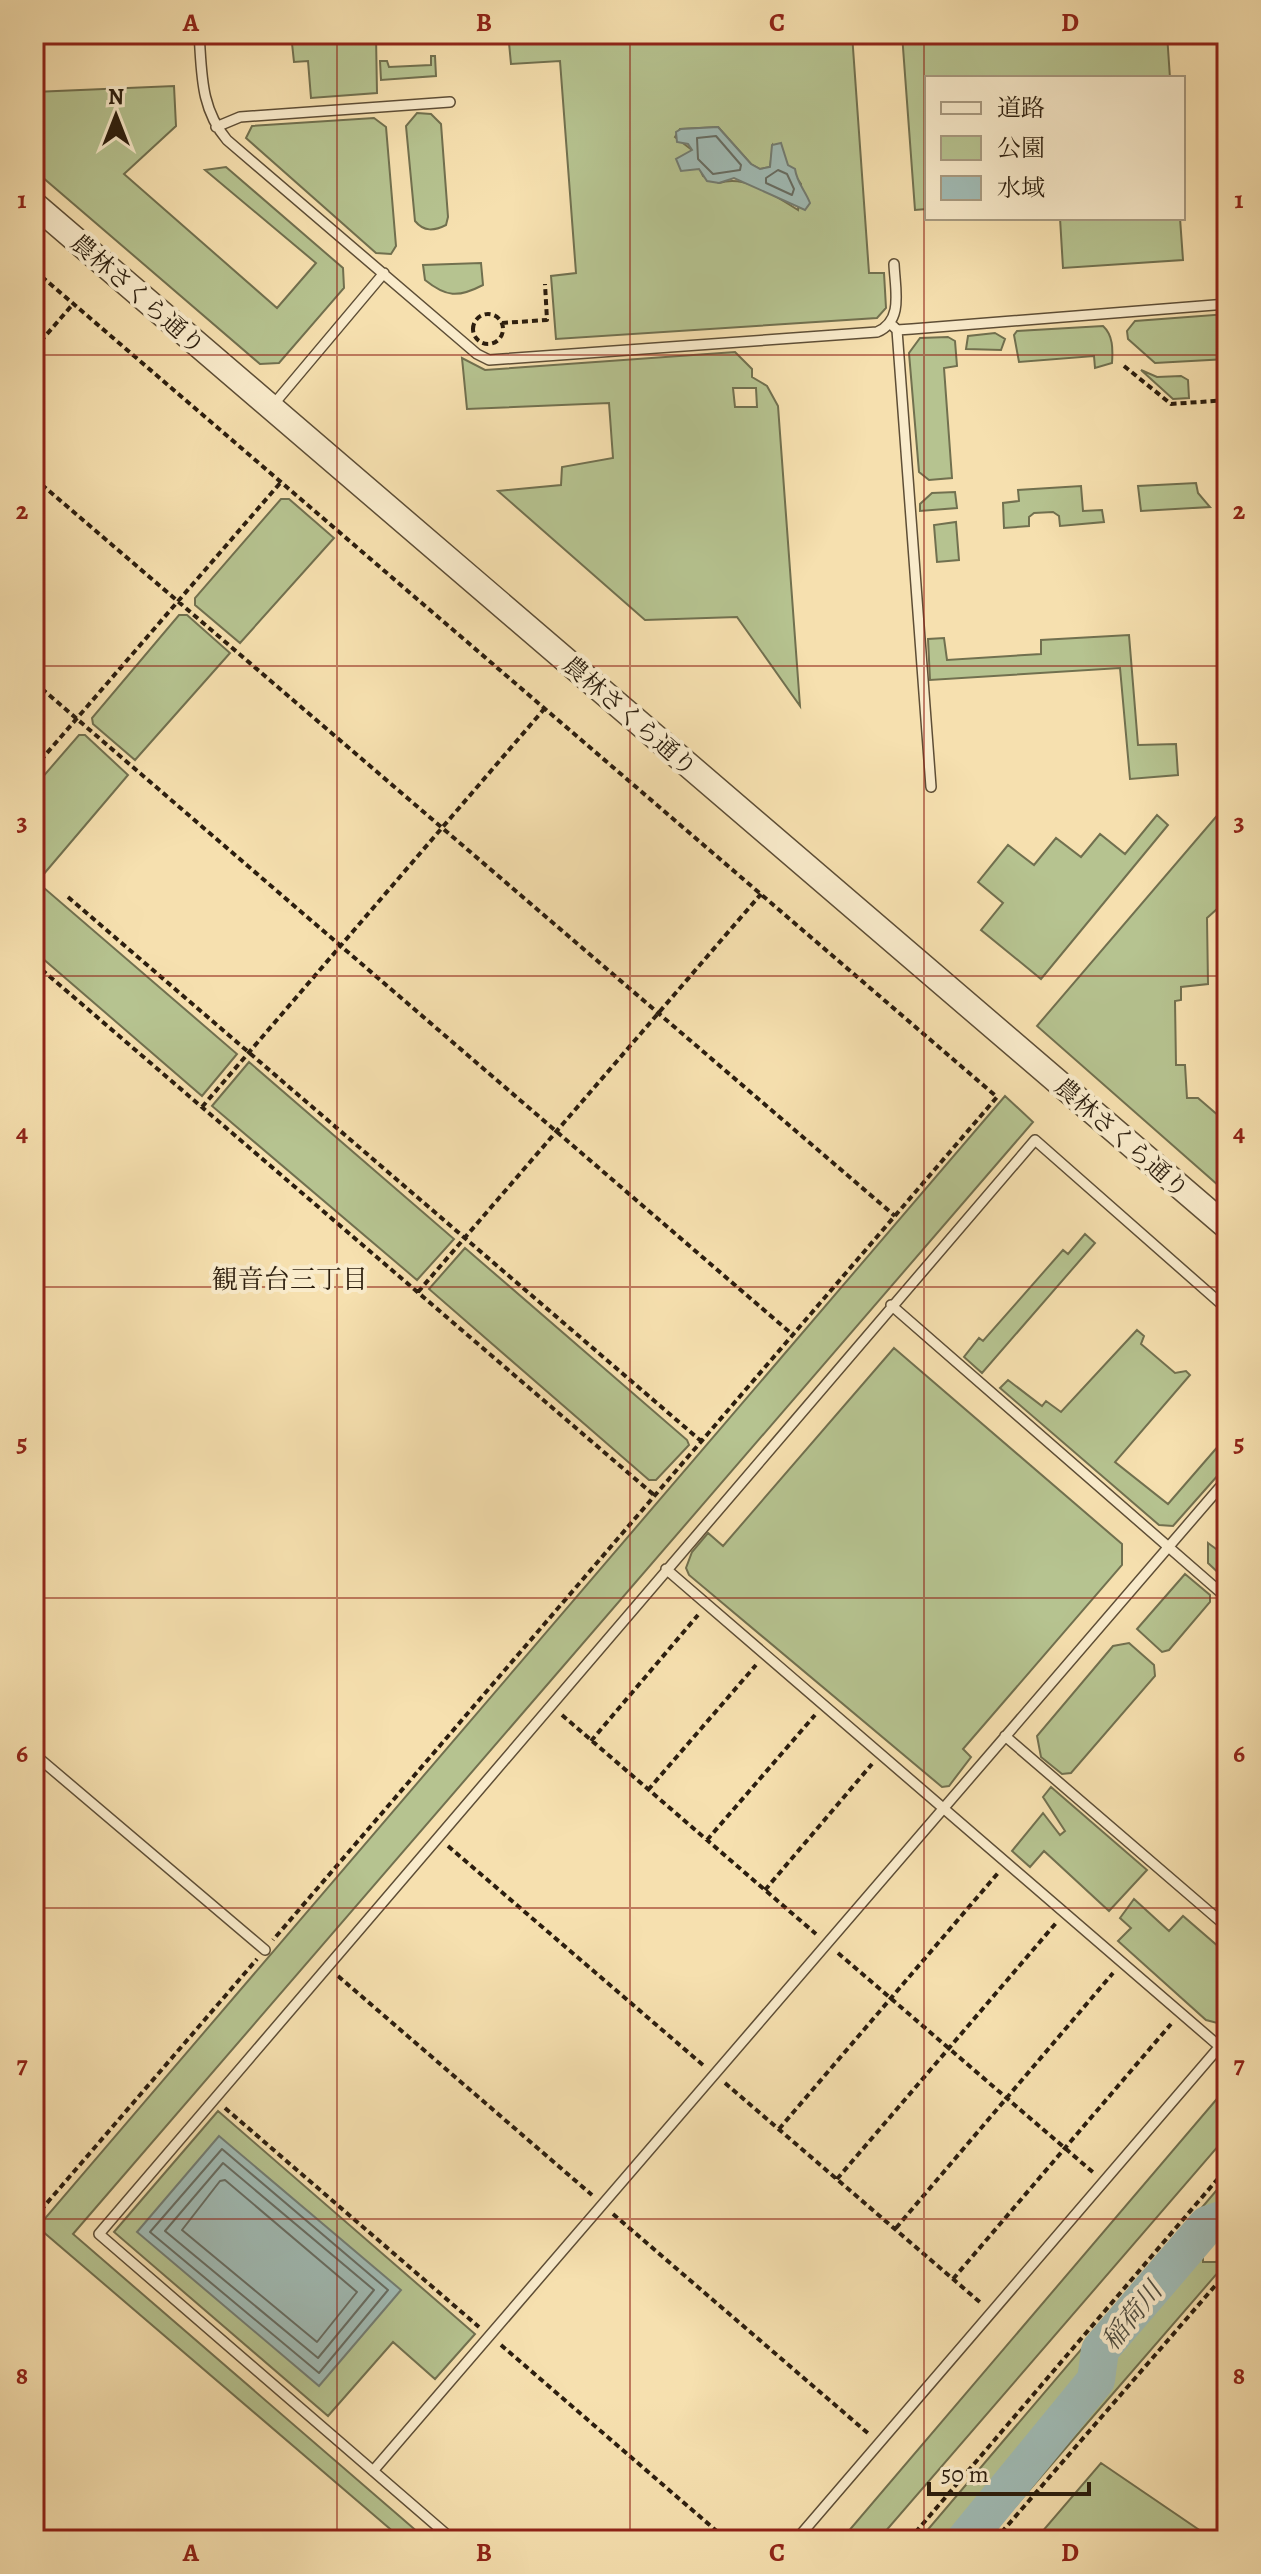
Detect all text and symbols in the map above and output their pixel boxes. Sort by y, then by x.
text: A [182,5,200,40]
text: B [476,5,492,40]
text: C [769,5,785,40]
text: D [1061,5,1079,40]
north arrow [76,76,156,156]
legend [925,76,1185,220]
text: N [108,82,124,112]
text: 道路 [997,92,1045,124]
text: 公園 [997,132,1045,164]
text: 水域 [997,172,1045,204]
text: 1 [17,182,27,217]
text: 1 [1234,182,1244,217]
street label: 農林さくら通り [64,227,212,361]
text: 2 [16,493,29,528]
text: 2 [1233,493,1246,528]
street label: 農林さくら通り [556,649,704,783]
text: 3 [16,804,28,839]
text: 3 [1233,804,1245,839]
street label: 農林さくら通り [1048,1071,1196,1205]
text: 4 [16,1115,28,1150]
text: 4 [1233,1115,1245,1150]
district label: 観音台三丁目 [212,1262,368,1297]
text: 5 [16,1425,28,1460]
text: 5 [1233,1425,1245,1460]
text: 6 [16,1736,28,1771]
text: 6 [1233,1736,1245,1771]
text: 7 [16,2047,28,2082]
text: 7 [1233,2047,1245,2082]
water label: 稲荷川 [1094,2272,1172,2357]
text: 8 [16,2358,28,2393]
text: 8 [1233,2358,1245,2393]
scale bar [929,2446,1089,2496]
text: 50 m [941,2458,989,2490]
text: A [182,2535,200,2570]
text: B [476,2535,492,2570]
text: C [769,2535,785,2570]
text: D [1061,2535,1079,2570]

